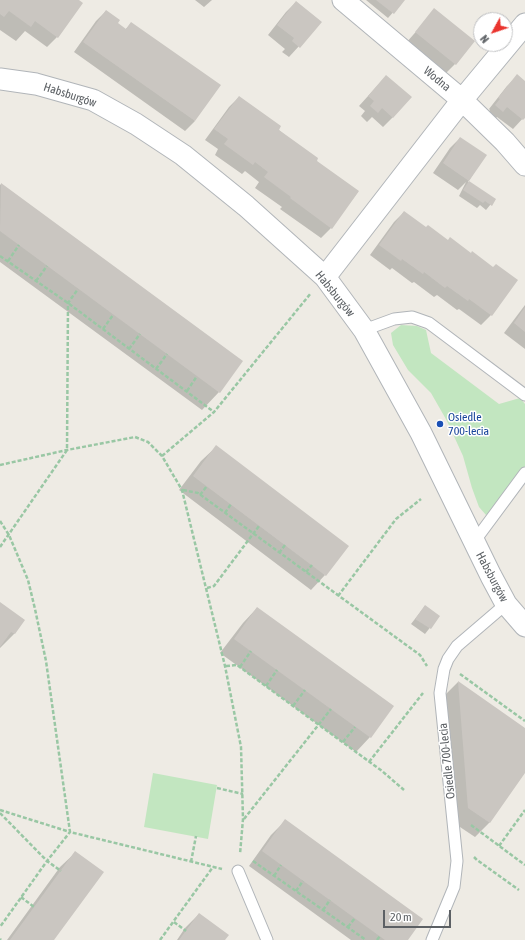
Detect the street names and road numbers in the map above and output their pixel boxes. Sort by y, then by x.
street label: Wodna [420,63,454,95]
street label: Habsburgów [42,80,98,110]
street label: Habsburgów [312,268,358,320]
street label: Habsburgów [473,549,511,605]
street label: Osiedle 700-lecia [436,722,458,800]

